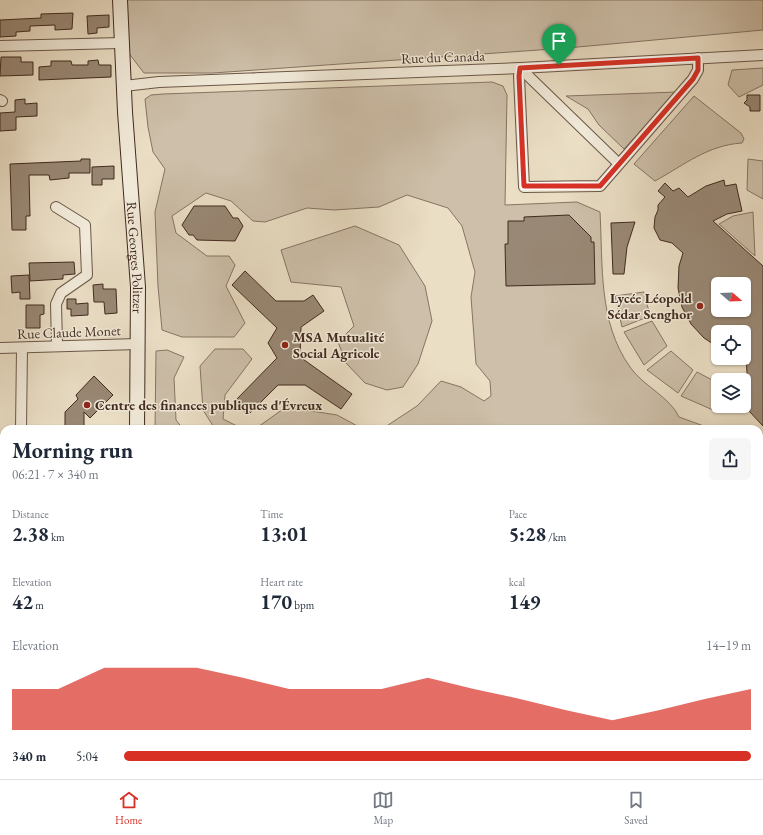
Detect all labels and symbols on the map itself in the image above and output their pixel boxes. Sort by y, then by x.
pin [542,24,576,65]
street label: Rue du Canada [401,47,486,67]
street label: Rue Georges Politzer [123,201,147,314]
north arrow [711,277,751,317]
place label: Lycée Léopold Sédar Senghor [608,289,692,323]
marker: Lycée Léopold Sédar Senghor [695,301,705,311]
street label: Rue Claude Monet [17,321,122,343]
place label: MSA Mutualité Social Agricole [293,328,385,362]
marker: MSA Mutualité Social Agricole [280,340,290,350]
place label: Centre des finances publiques d'Évreux [95,396,322,414]
marker: Centre des finances publiques d'Évreux [82,400,92,410]

